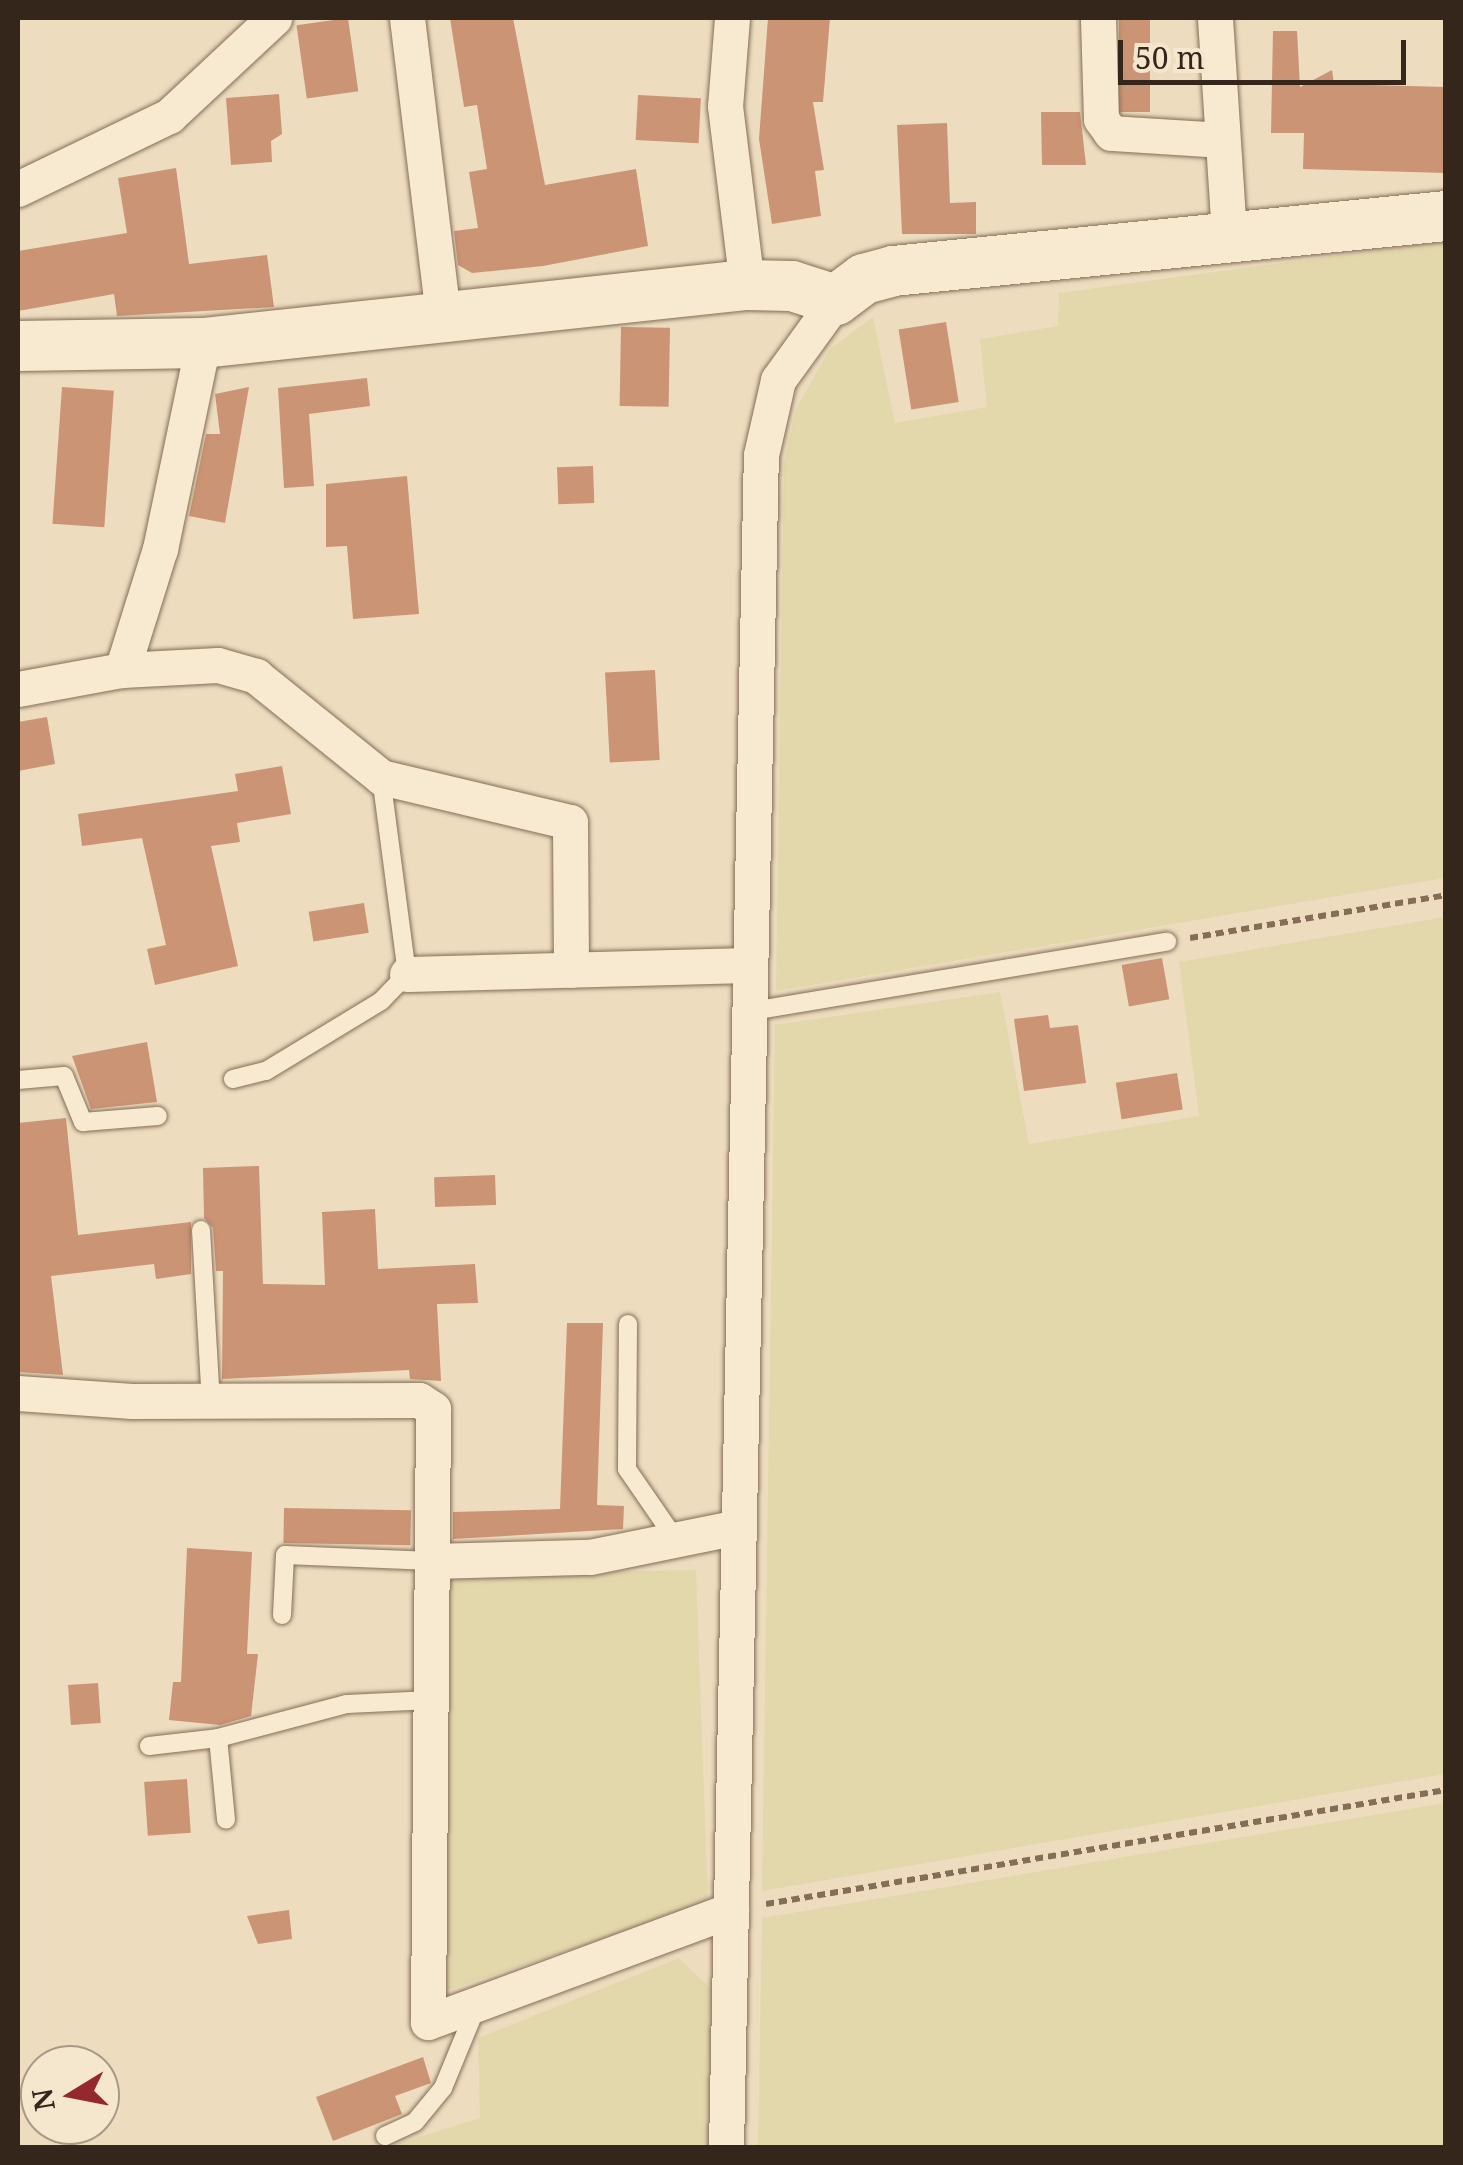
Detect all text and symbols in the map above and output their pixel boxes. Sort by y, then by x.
scale bar [1123,20,1410,82]
text: 50 m [1135,37,1205,78]
north arrow [20,2045,120,2145]
text: N [22,2086,63,2114]

